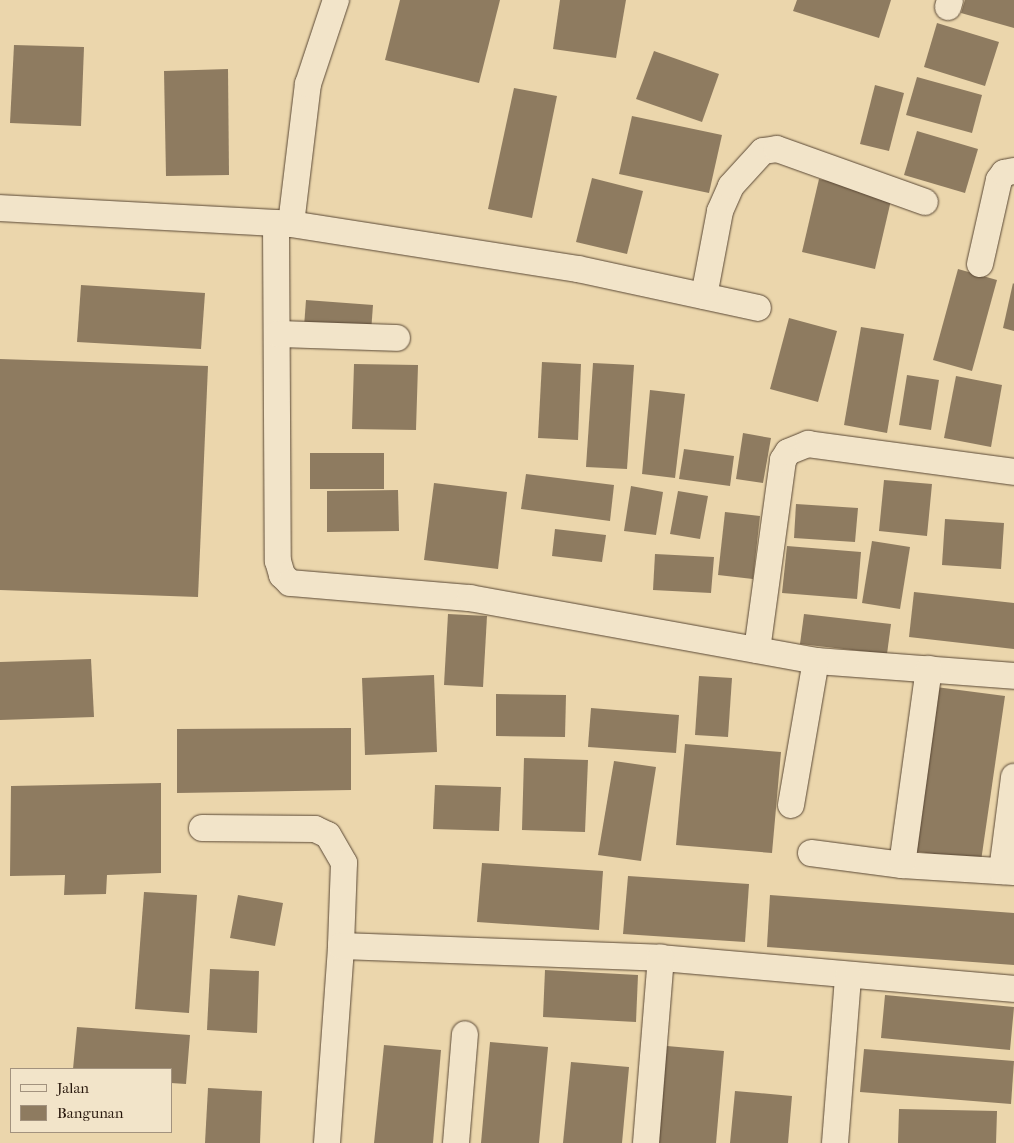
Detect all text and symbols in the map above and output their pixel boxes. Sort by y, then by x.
legend [10,1068,172,1133]
text: Jalan [57,1079,89,1097]
text: Bangunan [57,1104,124,1122]

